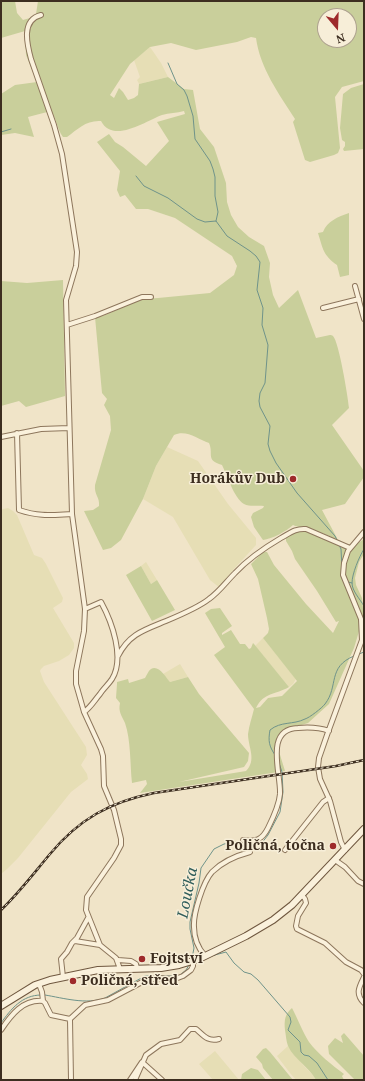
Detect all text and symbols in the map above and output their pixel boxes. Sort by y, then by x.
north arrow [317,8,357,48]
text: N [334,30,347,47]
place label: Horákův Dub [190,471,285,487]
marker: Horákův Dub [288,474,298,484]
place label: Poličná, točna [225,838,325,854]
marker: Poličná, točna [328,841,338,851]
water label: Loučka [174,866,202,920]
place label: Fojtství [150,951,203,967]
marker: Fojtství [137,954,147,964]
place label: Poličná, střed [81,973,178,989]
marker: Poličná, střed [68,976,78,986]

